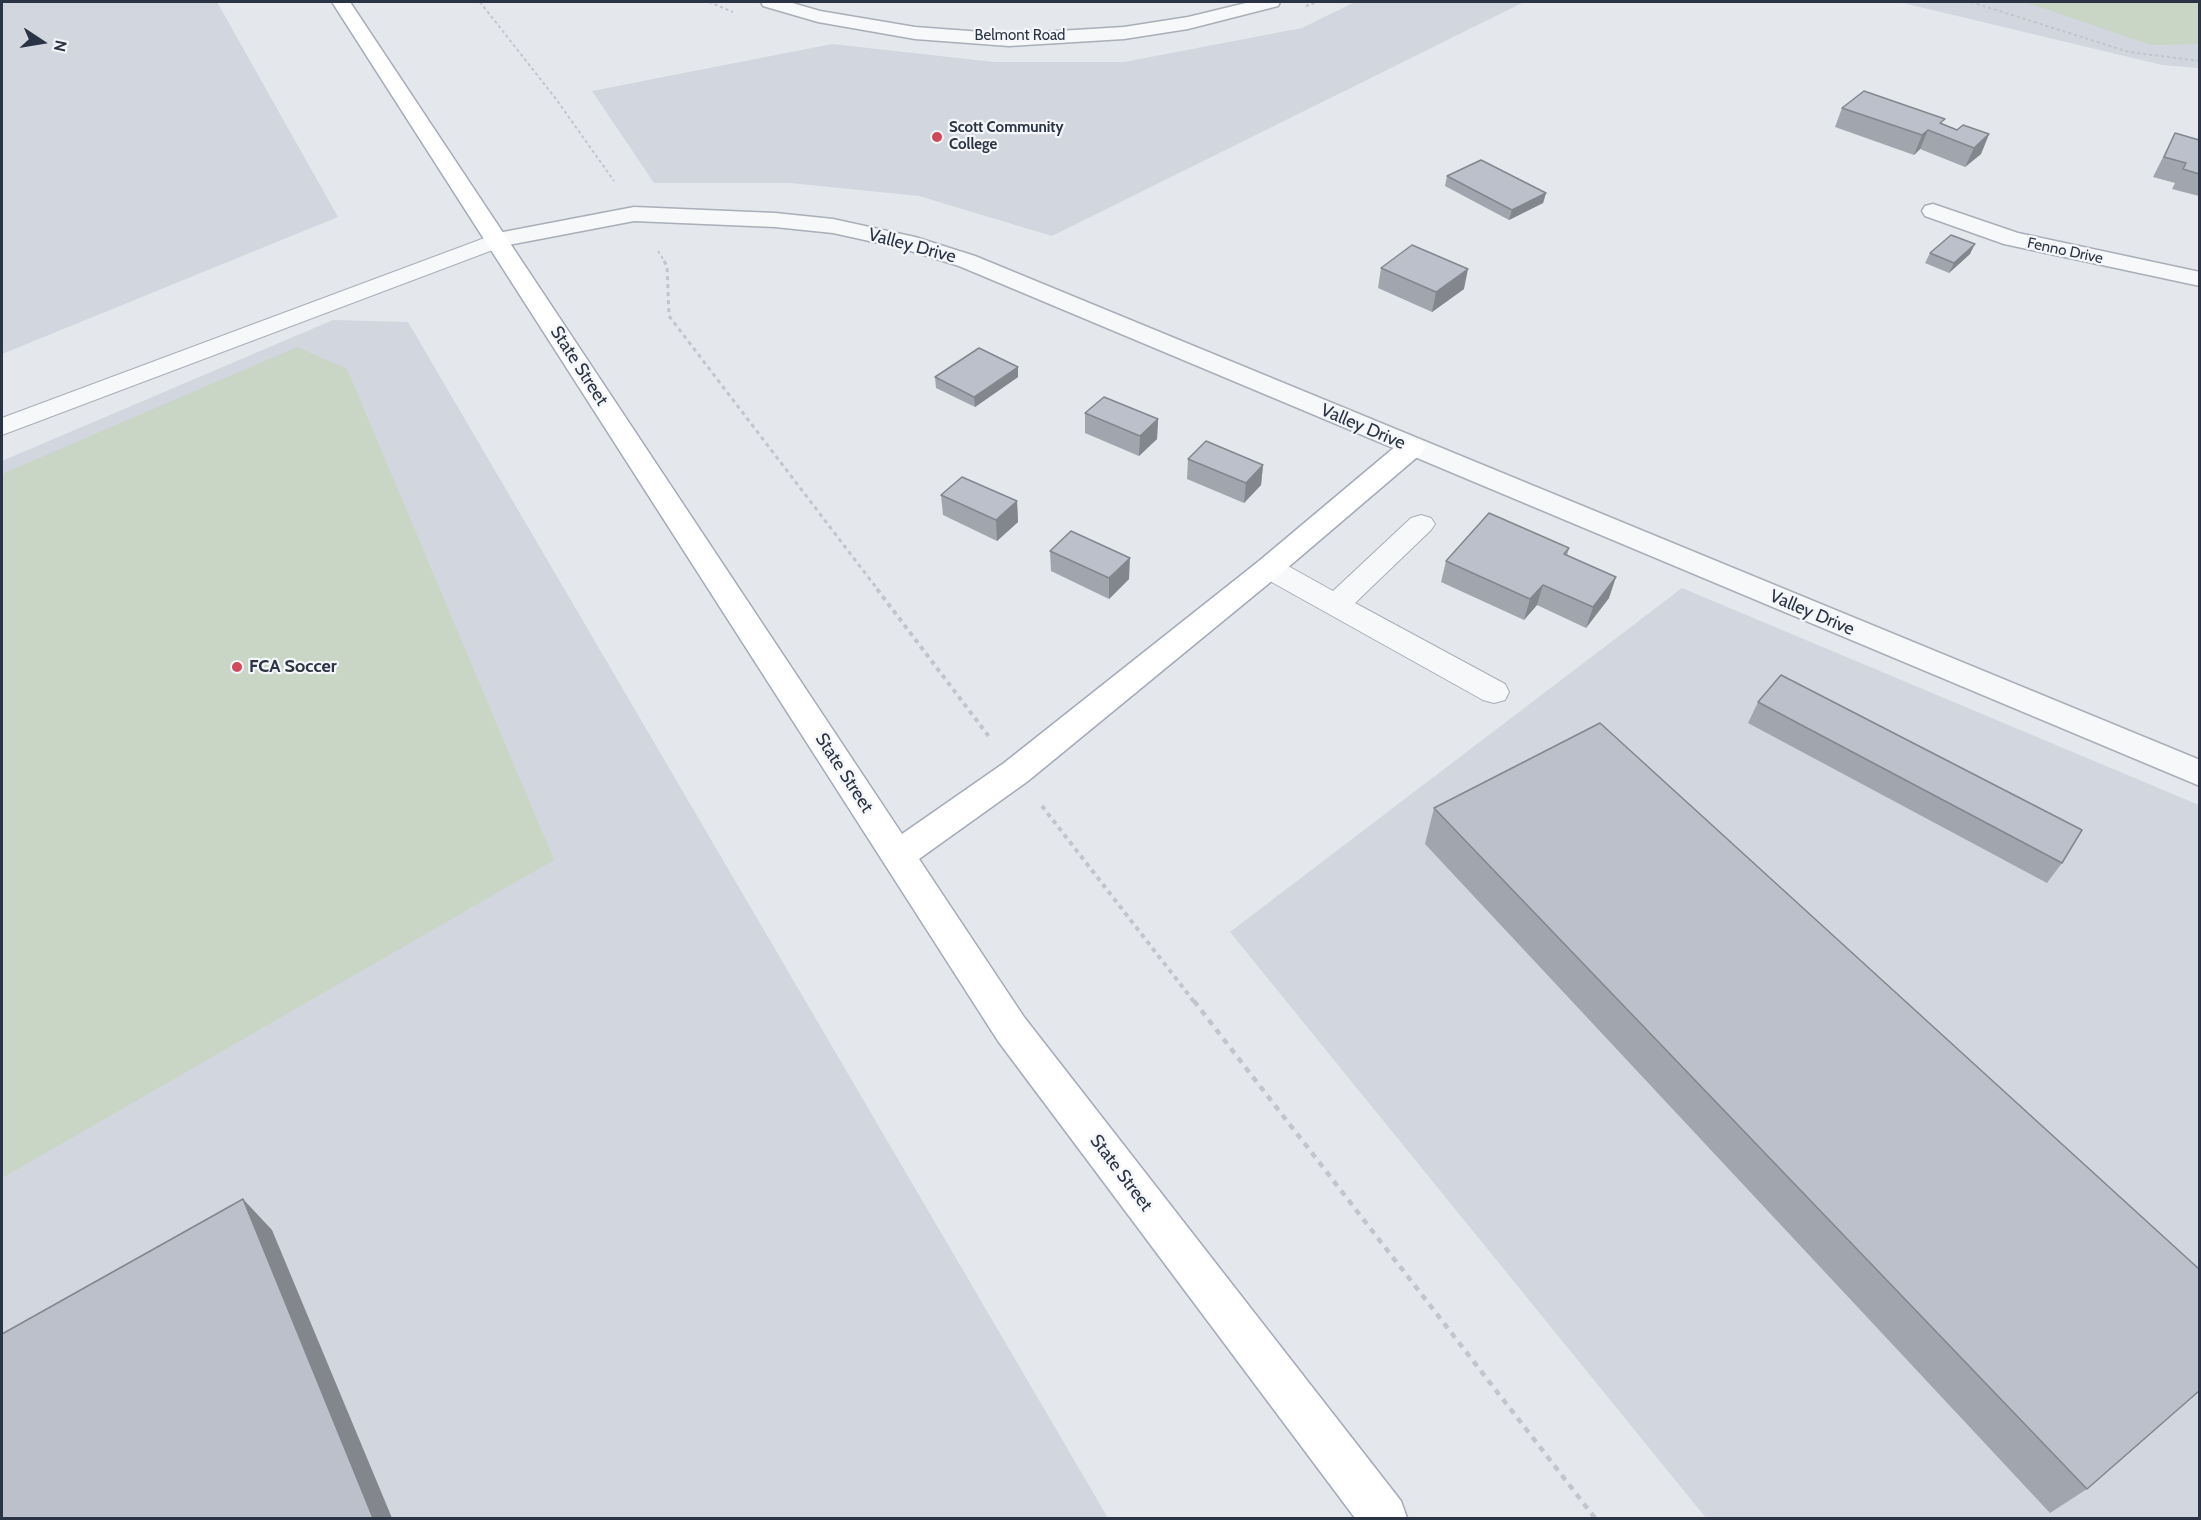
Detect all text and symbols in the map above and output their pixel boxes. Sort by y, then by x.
north arrow [12,12,72,72]
street label: Belmont Road [975,27,1065,45]
text: N [50,38,71,53]
place label: Scott Community College [949,119,1064,154]
marker: Scott Community College [930,130,944,144]
street label: Valley Drive [866,224,958,268]
street label: Fenno Drive [2026,234,2104,268]
street label: State Street [545,322,613,410]
street label: Valley Drive [1317,399,1409,455]
street label: Valley Drive [1766,585,1858,641]
place label: FCA Soccer [249,656,337,678]
marker: FCA Soccer [230,660,244,674]
street label: State Street [810,729,878,817]
street label: State Street [1085,1130,1157,1216]

